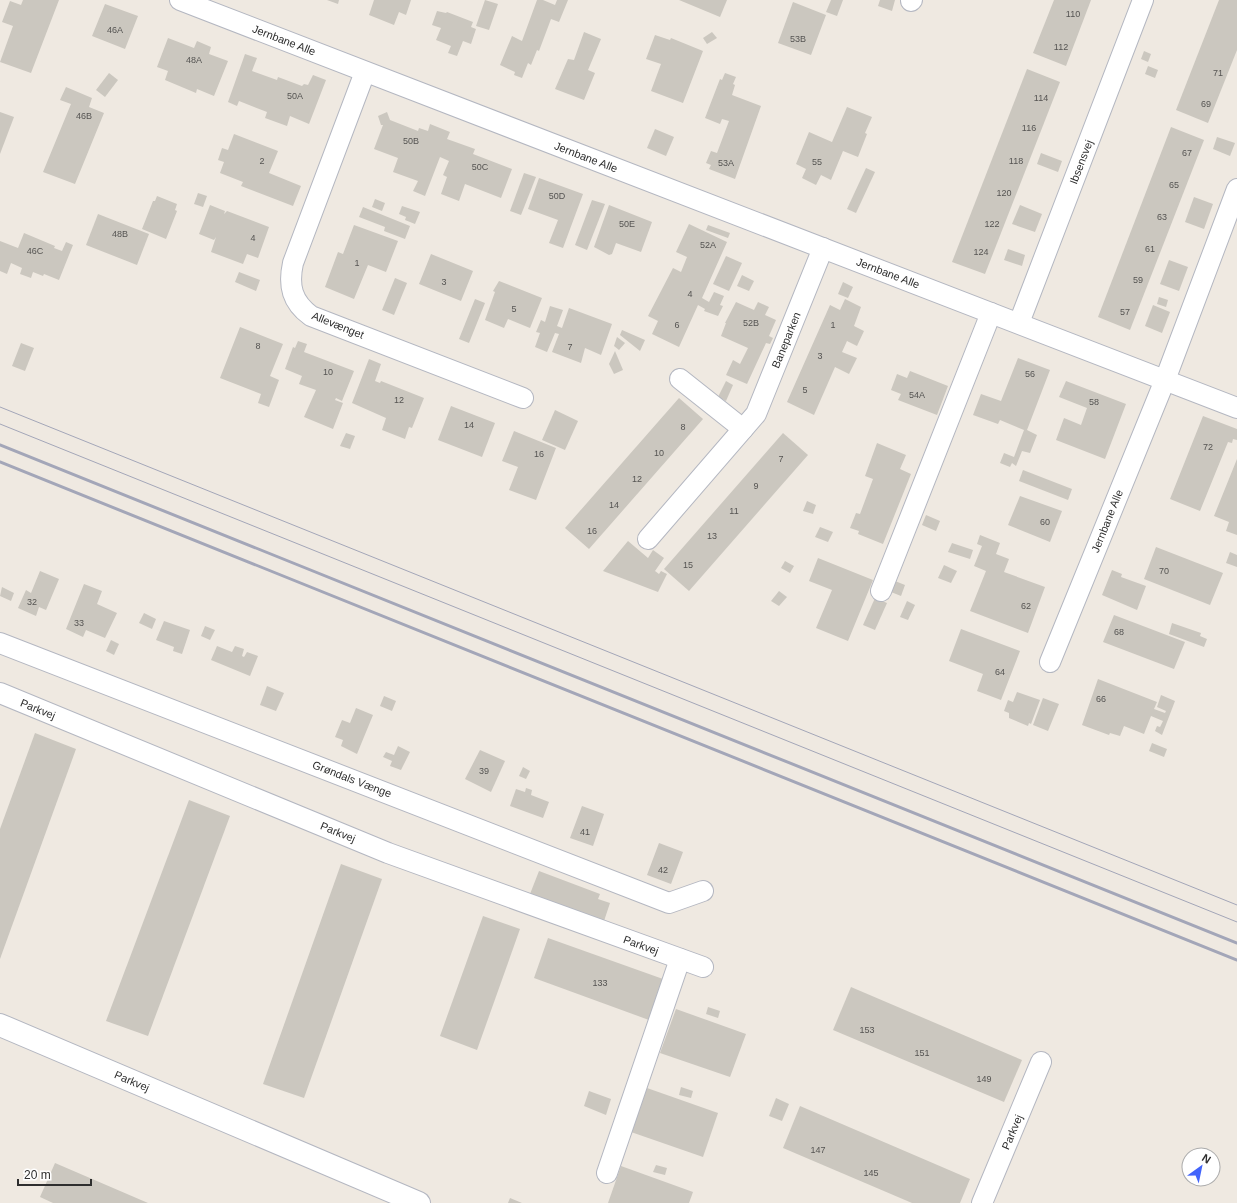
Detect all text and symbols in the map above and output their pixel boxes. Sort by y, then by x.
house number: 110 [1066,9,1080,19]
street label: Jernbane Alle [251,22,317,58]
house number: 46A [107,25,123,35]
house number: 53B [790,34,806,44]
house number: 112 [1054,42,1068,52]
house number: 48A [186,55,202,65]
house number: 71 [1213,68,1223,78]
house number: 50A [287,91,303,101]
house number: 114 [1034,93,1048,103]
house number: 69 [1201,99,1211,109]
house number: 46B [76,111,92,121]
house number: 116 [1022,123,1036,133]
house number: 50B [403,136,419,146]
street label: Ibsensvej [1067,138,1095,186]
street label: Jernbane Alle [553,139,619,175]
house number: 67 [1182,148,1192,158]
house number: 2 [259,156,265,166]
house number: 118 [1009,156,1023,166]
house number: 55 [812,157,822,167]
house number: 53A [718,158,734,168]
house number: 50C [472,162,489,172]
house number: 65 [1169,180,1179,190]
house number: 120 [996,188,1012,198]
house number: 50D [549,191,566,201]
house number: 63 [1157,212,1167,222]
house number: 50E [619,219,635,229]
house number: 122 [984,219,1000,229]
house number: 48B [112,229,128,239]
house number: 4 [250,233,256,243]
house number: 52A [700,240,716,250]
house number: 61 [1145,244,1155,254]
house number: 46C [27,246,44,256]
house number: 124 [973,247,989,257]
street label: Jernbane Alle [855,255,921,291]
house number: 1 [354,258,360,268]
house number: 59 [1133,275,1143,285]
house number: 3 [441,277,447,287]
house number: 4 [687,289,693,299]
house number: 5 [511,304,517,314]
house number: 57 [1120,307,1130,317]
street label: Allevænget [310,309,366,341]
street label: Baneparken [769,310,803,370]
house number: 52B [743,318,759,328]
house number: 6 [674,320,680,330]
house number: 1 [830,320,836,330]
house number: 8 [255,341,261,351]
house number: 7 [567,342,573,352]
house number: 3 [817,351,823,361]
house number: 10 [323,367,333,377]
house number: 56 [1025,369,1035,379]
house number: 5 [802,385,808,395]
house number: 54A [909,390,925,400]
house number: 12 [394,395,404,405]
house number: 58 [1089,397,1099,407]
house number: 14 [464,420,474,430]
house number: 8 [680,422,686,432]
house number: 72 [1203,442,1213,452]
house number: 10 [654,448,664,458]
house number: 16 [534,449,544,459]
house number: 7 [778,454,784,464]
house number: 12 [632,474,642,484]
house number: 9 [753,481,759,491]
street label: Jernbane Alle [1089,488,1125,554]
house number: 14 [609,500,619,510]
house number: 11 [729,506,739,516]
house number: 60 [1040,517,1050,527]
house number: 16 [587,526,597,536]
house number: 13 [707,531,717,541]
house number: 15 [683,560,693,570]
house number: 70 [1159,566,1169,576]
house number: 32 [27,597,37,607]
house number: 62 [1021,601,1031,611]
house number: 33 [74,618,84,628]
house number: 68 [1114,627,1124,637]
house number: 64 [995,667,1005,677]
house number: 66 [1096,694,1106,704]
street label: Parkvej [19,697,57,721]
street label: Grøndals Vænge [311,758,393,800]
house number: 39 [479,766,489,776]
street label: Parkvej [319,820,357,844]
house number: 41 [580,827,590,837]
house number: 42 [658,865,668,875]
street label: Parkvej [622,933,660,957]
house number: 133 [592,978,608,988]
house number: 153 [859,1025,875,1035]
house number: 151 [914,1048,930,1058]
street label: Parkvej [113,1068,151,1094]
house number: 149 [976,1074,992,1084]
street label: Parkvej [999,1113,1025,1151]
house number: 147 [810,1145,826,1155]
north arrow [1181,1147,1221,1187]
text: N [1200,1151,1213,1166]
scale bar [18,1161,91,1187]
text: 20 m [24,1168,51,1182]
house number: 145 [863,1168,879,1178]

